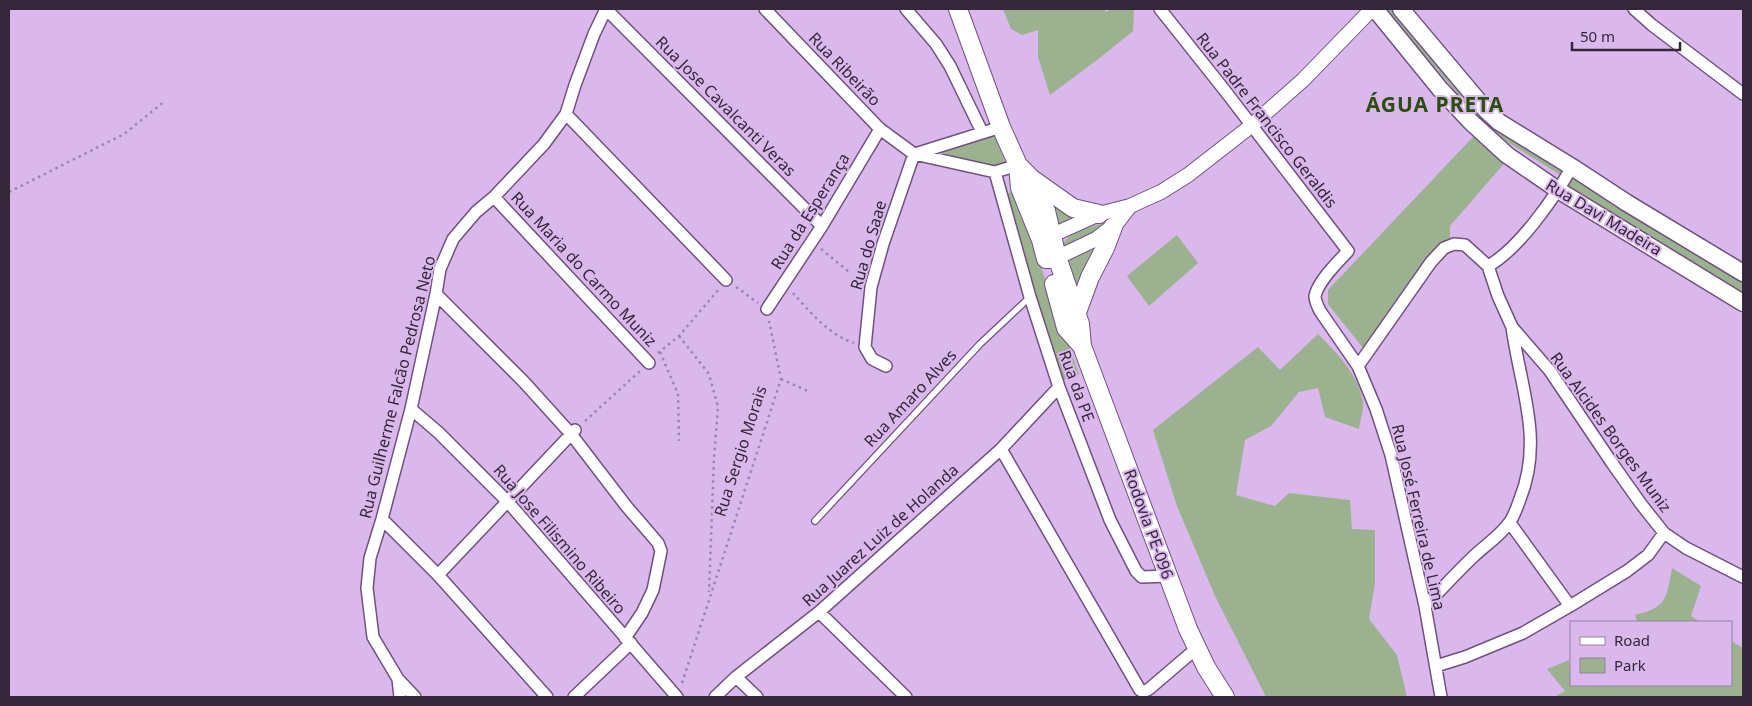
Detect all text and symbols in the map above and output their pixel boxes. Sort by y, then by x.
scale bar [1572,20,1680,52]
text: 50 m [1580,26,1615,46]
street label: Rua Ribeirão [804,27,886,111]
street label: Rua Padre Francisco Geraldis [1192,28,1342,212]
street label: Rua Jose Cavalcanti Veras [651,31,801,181]
district label: ÁGUA PRETA [1366,90,1504,118]
street label: Rua da Esperança [765,149,855,273]
street label: Rua Davi Madeira [1542,174,1666,260]
street label: Rua Maria do Carmo Muniz [506,187,662,351]
street label: Rua do Saae [845,198,891,292]
street label: Rua Guilherme Falcão Pedrosa Neto [354,253,440,521]
street label: Rua Amaro Alves [859,344,961,452]
street label: Rua da PE [1054,347,1100,425]
street label: Rua Alcides Borges Muniz [1545,347,1677,517]
street label: Rua Sergio Morais [708,383,772,519]
street label: Rua José Ferreira de Lima [1387,422,1451,612]
street label: Rua Jose Filismino Ribeiro [489,459,631,619]
street label: Rua Juarez Luiz de Holanda [797,459,963,611]
street label: Rodovia PE-096 [1119,466,1179,582]
legend [1570,621,1732,686]
text: Road [1614,630,1650,650]
text: Park [1614,655,1646,675]

